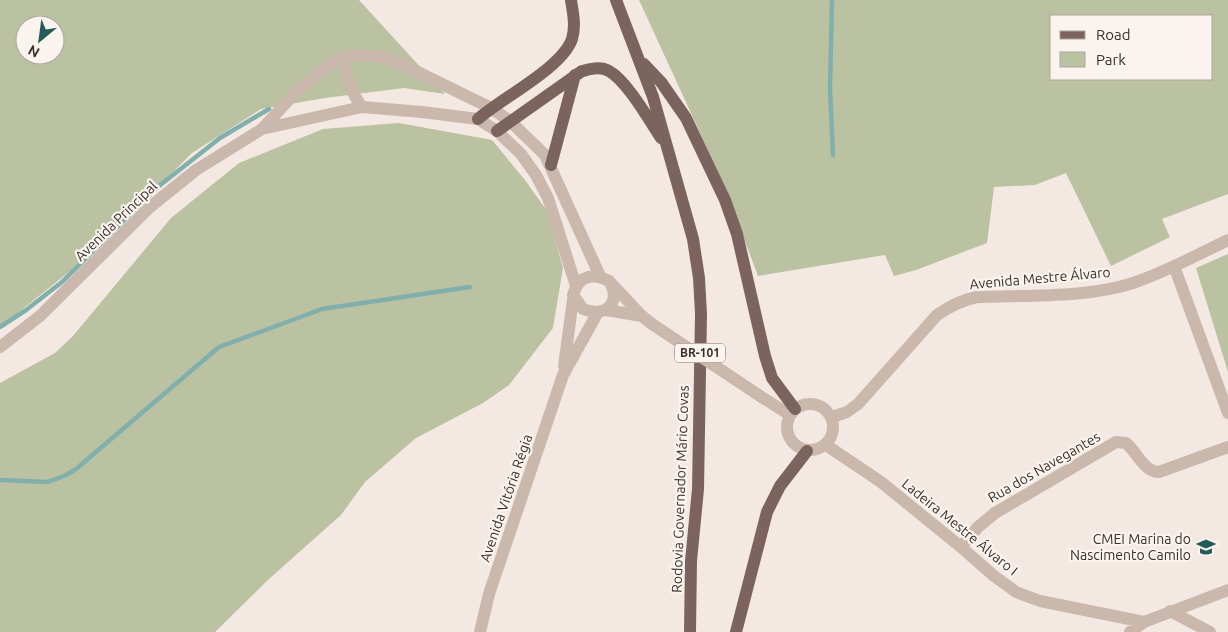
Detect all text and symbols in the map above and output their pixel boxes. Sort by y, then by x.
north arrow [15,15,65,65]
legend [1050,15,1213,80]
text: Road [1096,26,1131,43]
text: N [25,42,42,61]
text: Park [1096,51,1126,68]
street label: Avenida Principal [72,178,160,264]
street label: Avenida Mestre Álvaro [969,263,1111,292]
road number: BR-101 [675,343,725,362]
street label: Rodovia Governador Mário Covas [668,385,692,593]
street label: Rua dos Navegantes [985,428,1103,506]
street label: Avenida Vitória Régia [477,432,535,564]
street label: Ladeira Mestre Álvaro I [899,475,1022,579]
place label: CMEI Marina do Nascimento Camilo [1070,531,1191,563]
school or university icon: CMEI Marina do Nascimento Camilo [1195,536,1217,558]

